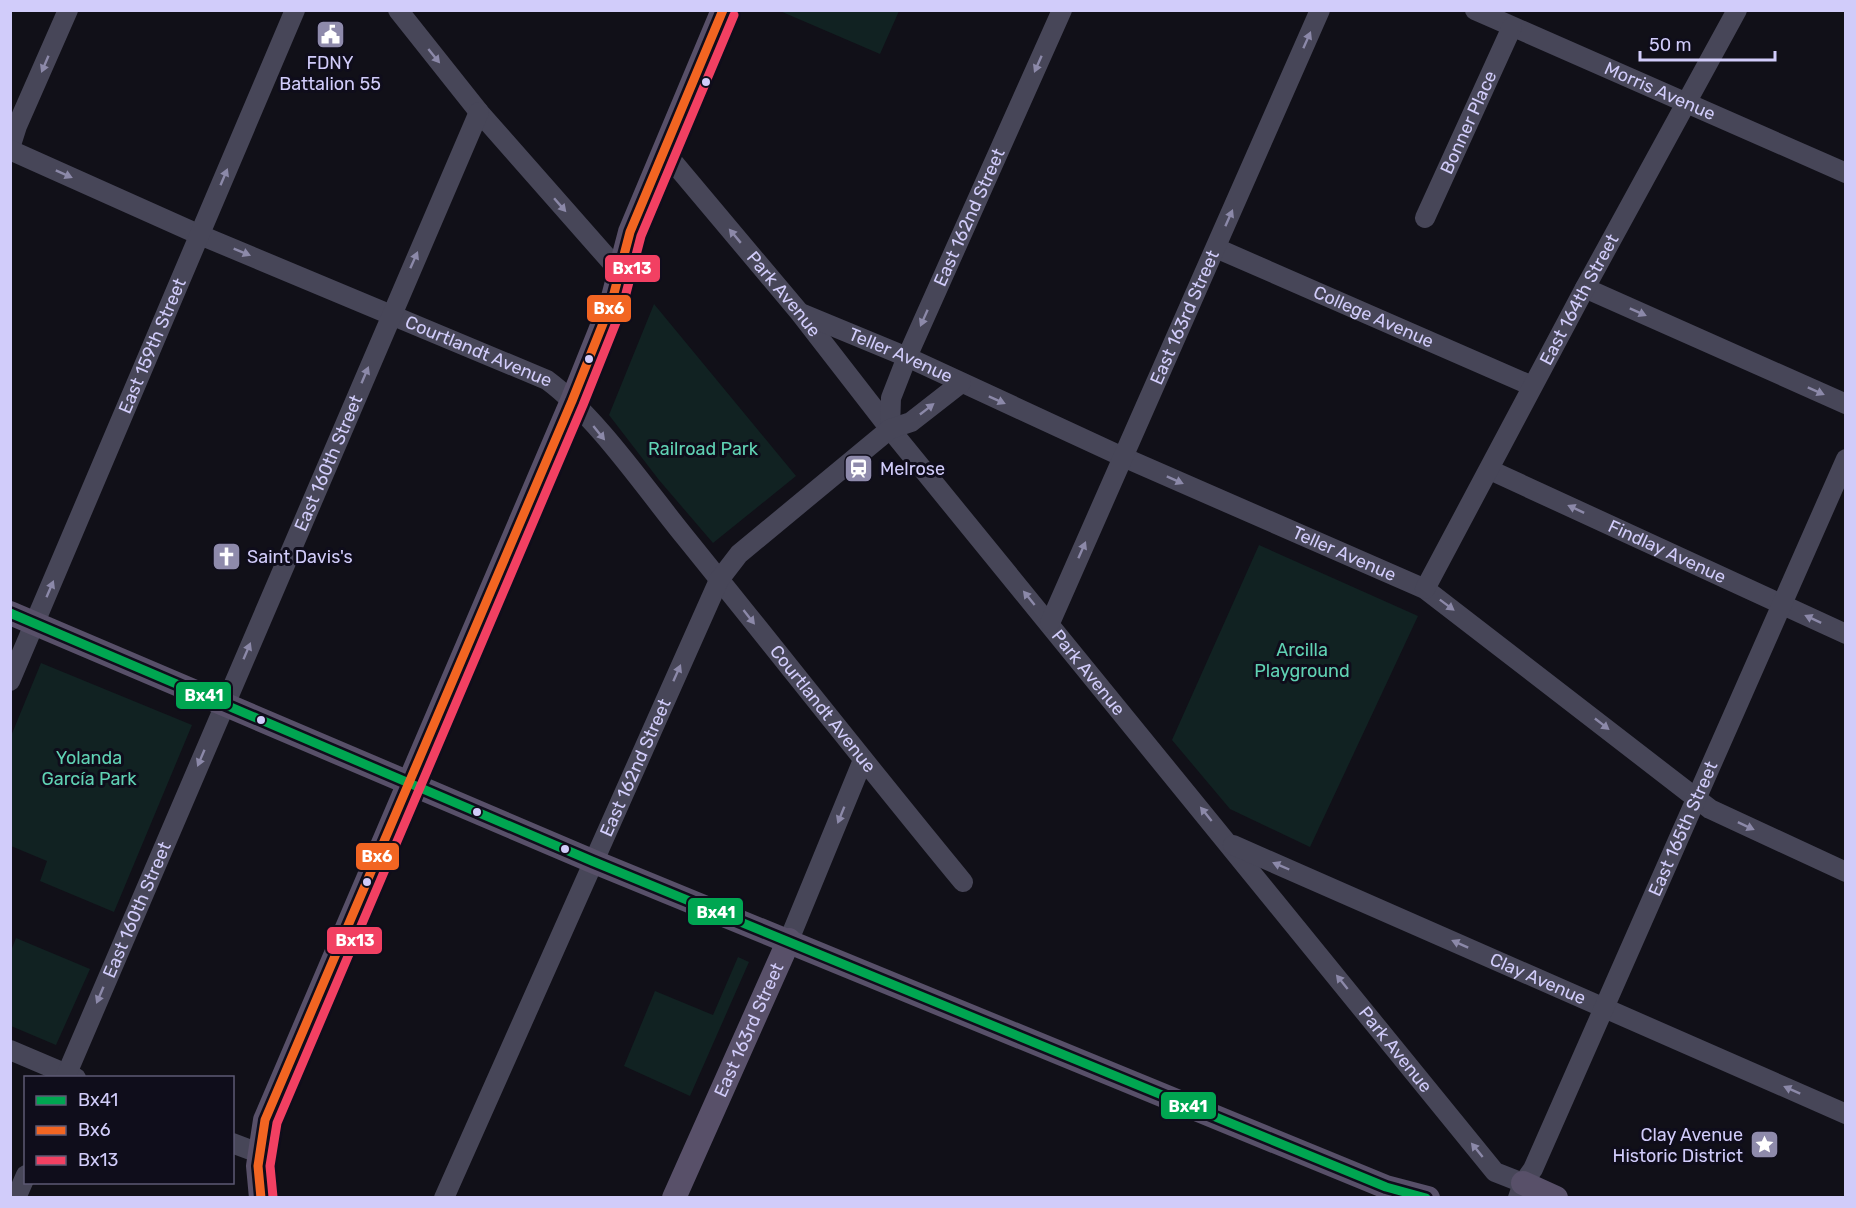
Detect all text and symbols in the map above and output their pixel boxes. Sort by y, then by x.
public building icon: FDNY Battalion 55 [314,18,346,50]
scale bar [1640,24,1775,62]
one-way arrow [1302,30,1312,48]
text: 50 m [1649,34,1692,56]
one-way arrow [428,48,441,64]
place label: FDNY Battalion 55 [279,52,381,95]
one-way arrow [1033,55,1043,73]
one-way arrow [40,56,50,74]
street label: Morris Avenue [1601,57,1719,125]
street label: Bonner Place [1435,67,1502,178]
unlabelled marker [700,76,712,88]
street label: East 162nd Street [929,145,1010,290]
one-way arrow [220,168,229,186]
one-way arrow [55,169,73,179]
one-way arrow [553,197,566,212]
one-way arrow [1224,209,1234,227]
one-way arrow [729,228,742,244]
street label: East 164th Street [1535,230,1623,369]
one-way arrow [234,247,252,257]
street label: Park Avenue [742,247,825,341]
street label: East 163rd Street [1145,247,1224,388]
one-way arrow [410,251,419,269]
line badge: Bx13 [604,254,661,283]
text: Bx13 [612,259,652,278]
street label: East 159th Street [114,275,191,417]
street label: College Avenue [1310,281,1437,353]
line badge: Bx6 [586,294,632,323]
text: Bx6 [593,299,625,318]
one-way arrow [1630,307,1648,317]
one-way arrow [919,310,928,327]
street label: Courtlandt Avenue [402,311,555,392]
street label: Teller Avenue [845,323,956,388]
unlabelled marker [583,353,595,365]
one-way arrow [360,365,370,383]
one-way arrow [1808,386,1826,396]
street label: East 160th Street [290,392,367,535]
one-way arrow [989,395,1007,405]
one-way arrow [919,403,935,416]
one-way arrow [593,425,606,441]
park label: Railroad Park [648,438,759,460]
station icon: Melrose [843,453,875,485]
place label: Melrose [880,458,945,480]
one-way arrow [1167,475,1184,484]
one-way arrow [1567,505,1584,514]
street label: Findlay Avenue [1605,515,1729,588]
street label: Teller Avenue [1289,521,1400,586]
church icon: Saint Davis's [210,541,242,573]
one-way arrow [1077,541,1087,559]
place label: Saint Davis's [247,546,353,568]
one-way arrow [45,579,55,597]
one-way arrow [1023,591,1036,606]
one-way arrow [1439,599,1454,611]
one-way arrow [742,609,754,624]
one-way arrow [1805,615,1822,624]
street label: Park Avenue [1047,625,1130,720]
park label: Arcilla Playground [1254,639,1350,682]
street label: Courtlandt Avenue [765,641,880,777]
one-way arrow [243,642,252,659]
one-way arrow [672,664,682,682]
line badge: Bx41 [175,681,232,710]
text: Bx41 [184,686,224,705]
street label: East 162nd Street [595,695,676,840]
unlabelled marker [255,714,267,726]
one-way arrow [1594,717,1610,730]
park label: Yolanda García Park [42,747,137,790]
one-way arrow [196,749,205,767]
street label: East 165th Street [1644,758,1722,900]
unlabelled marker [471,806,483,818]
one-way arrow [836,806,846,824]
one-way arrow [1199,806,1212,822]
one-way arrow [1738,821,1755,830]
street label: East 160th Street [98,838,176,981]
line badge: Bx6 [355,842,400,871]
unlabelled marker [559,843,571,855]
text: Bx6 [361,847,393,866]
one-way arrow [1272,861,1290,870]
unlabelled marker [361,876,373,888]
line badge: Bx41 [687,897,744,926]
text: Bx41 [696,903,736,922]
line badge: Bx13 [326,926,383,955]
text: Bx13 [335,931,375,950]
one-way arrow [1450,939,1468,949]
street label: Clay Avenue [1487,948,1589,1010]
street label: East 163rd Street [709,959,788,1101]
one-way arrow [1335,974,1348,990]
one-way arrow [95,987,105,1005]
street label: Park Avenue [1354,1002,1437,1097]
legend [24,1076,234,1184]
one-way arrow [1783,1085,1801,1095]
text: Bx41 [78,1089,118,1111]
line badge: Bx41 [1160,1091,1217,1120]
text: Bx41 [1168,1097,1208,1116]
text: Bx6 [78,1119,111,1141]
place label: Clay Avenue Historic District [1613,1124,1743,1167]
place icon: Clay Avenue Historic District [1748,1129,1780,1161]
one-way arrow [1471,1142,1484,1158]
text: Bx13 [78,1149,118,1171]

